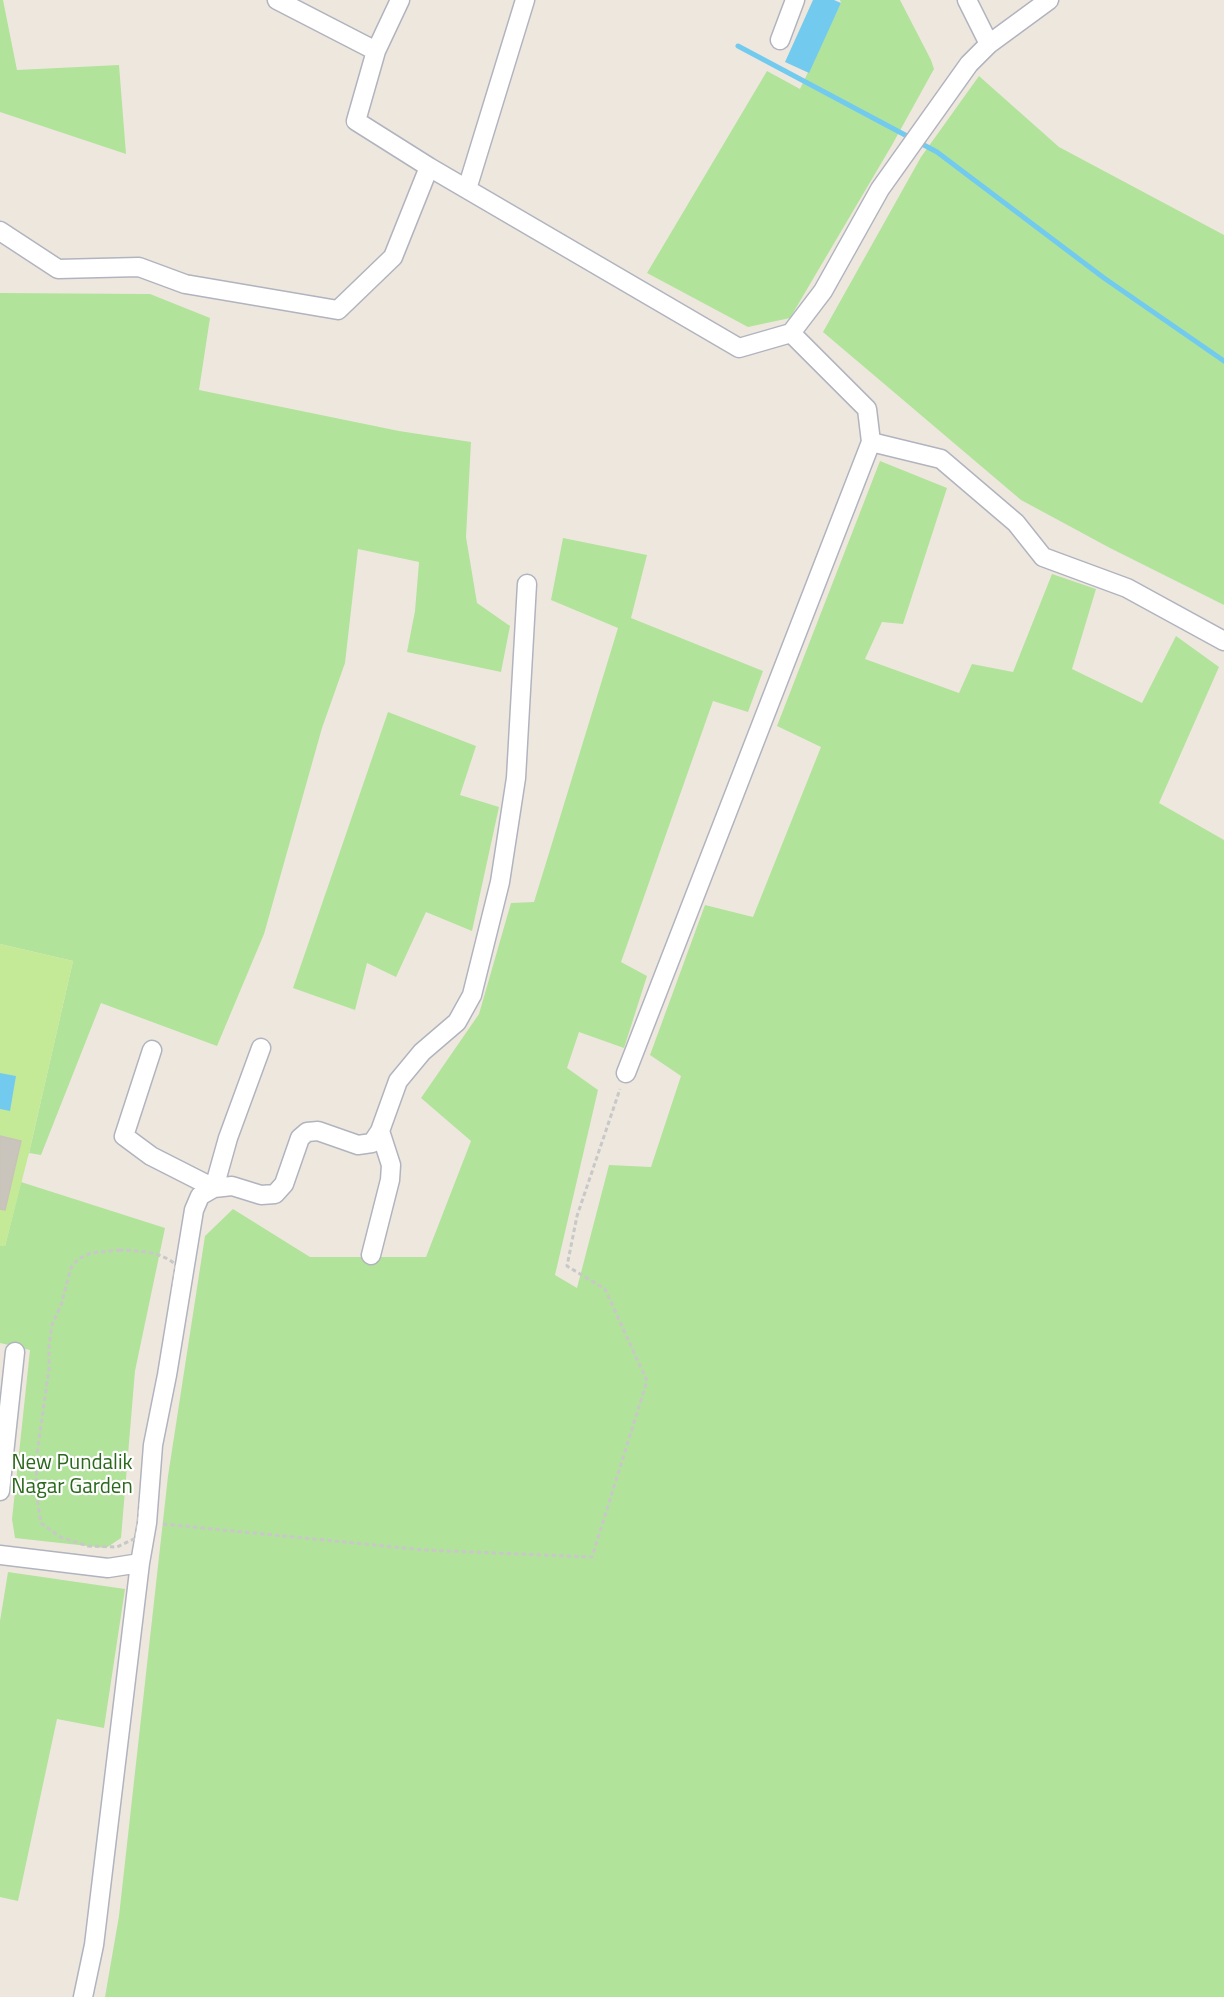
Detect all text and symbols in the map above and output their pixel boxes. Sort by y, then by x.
park label: New Pundalik Nagar Garden [11,1451,133,1501]

